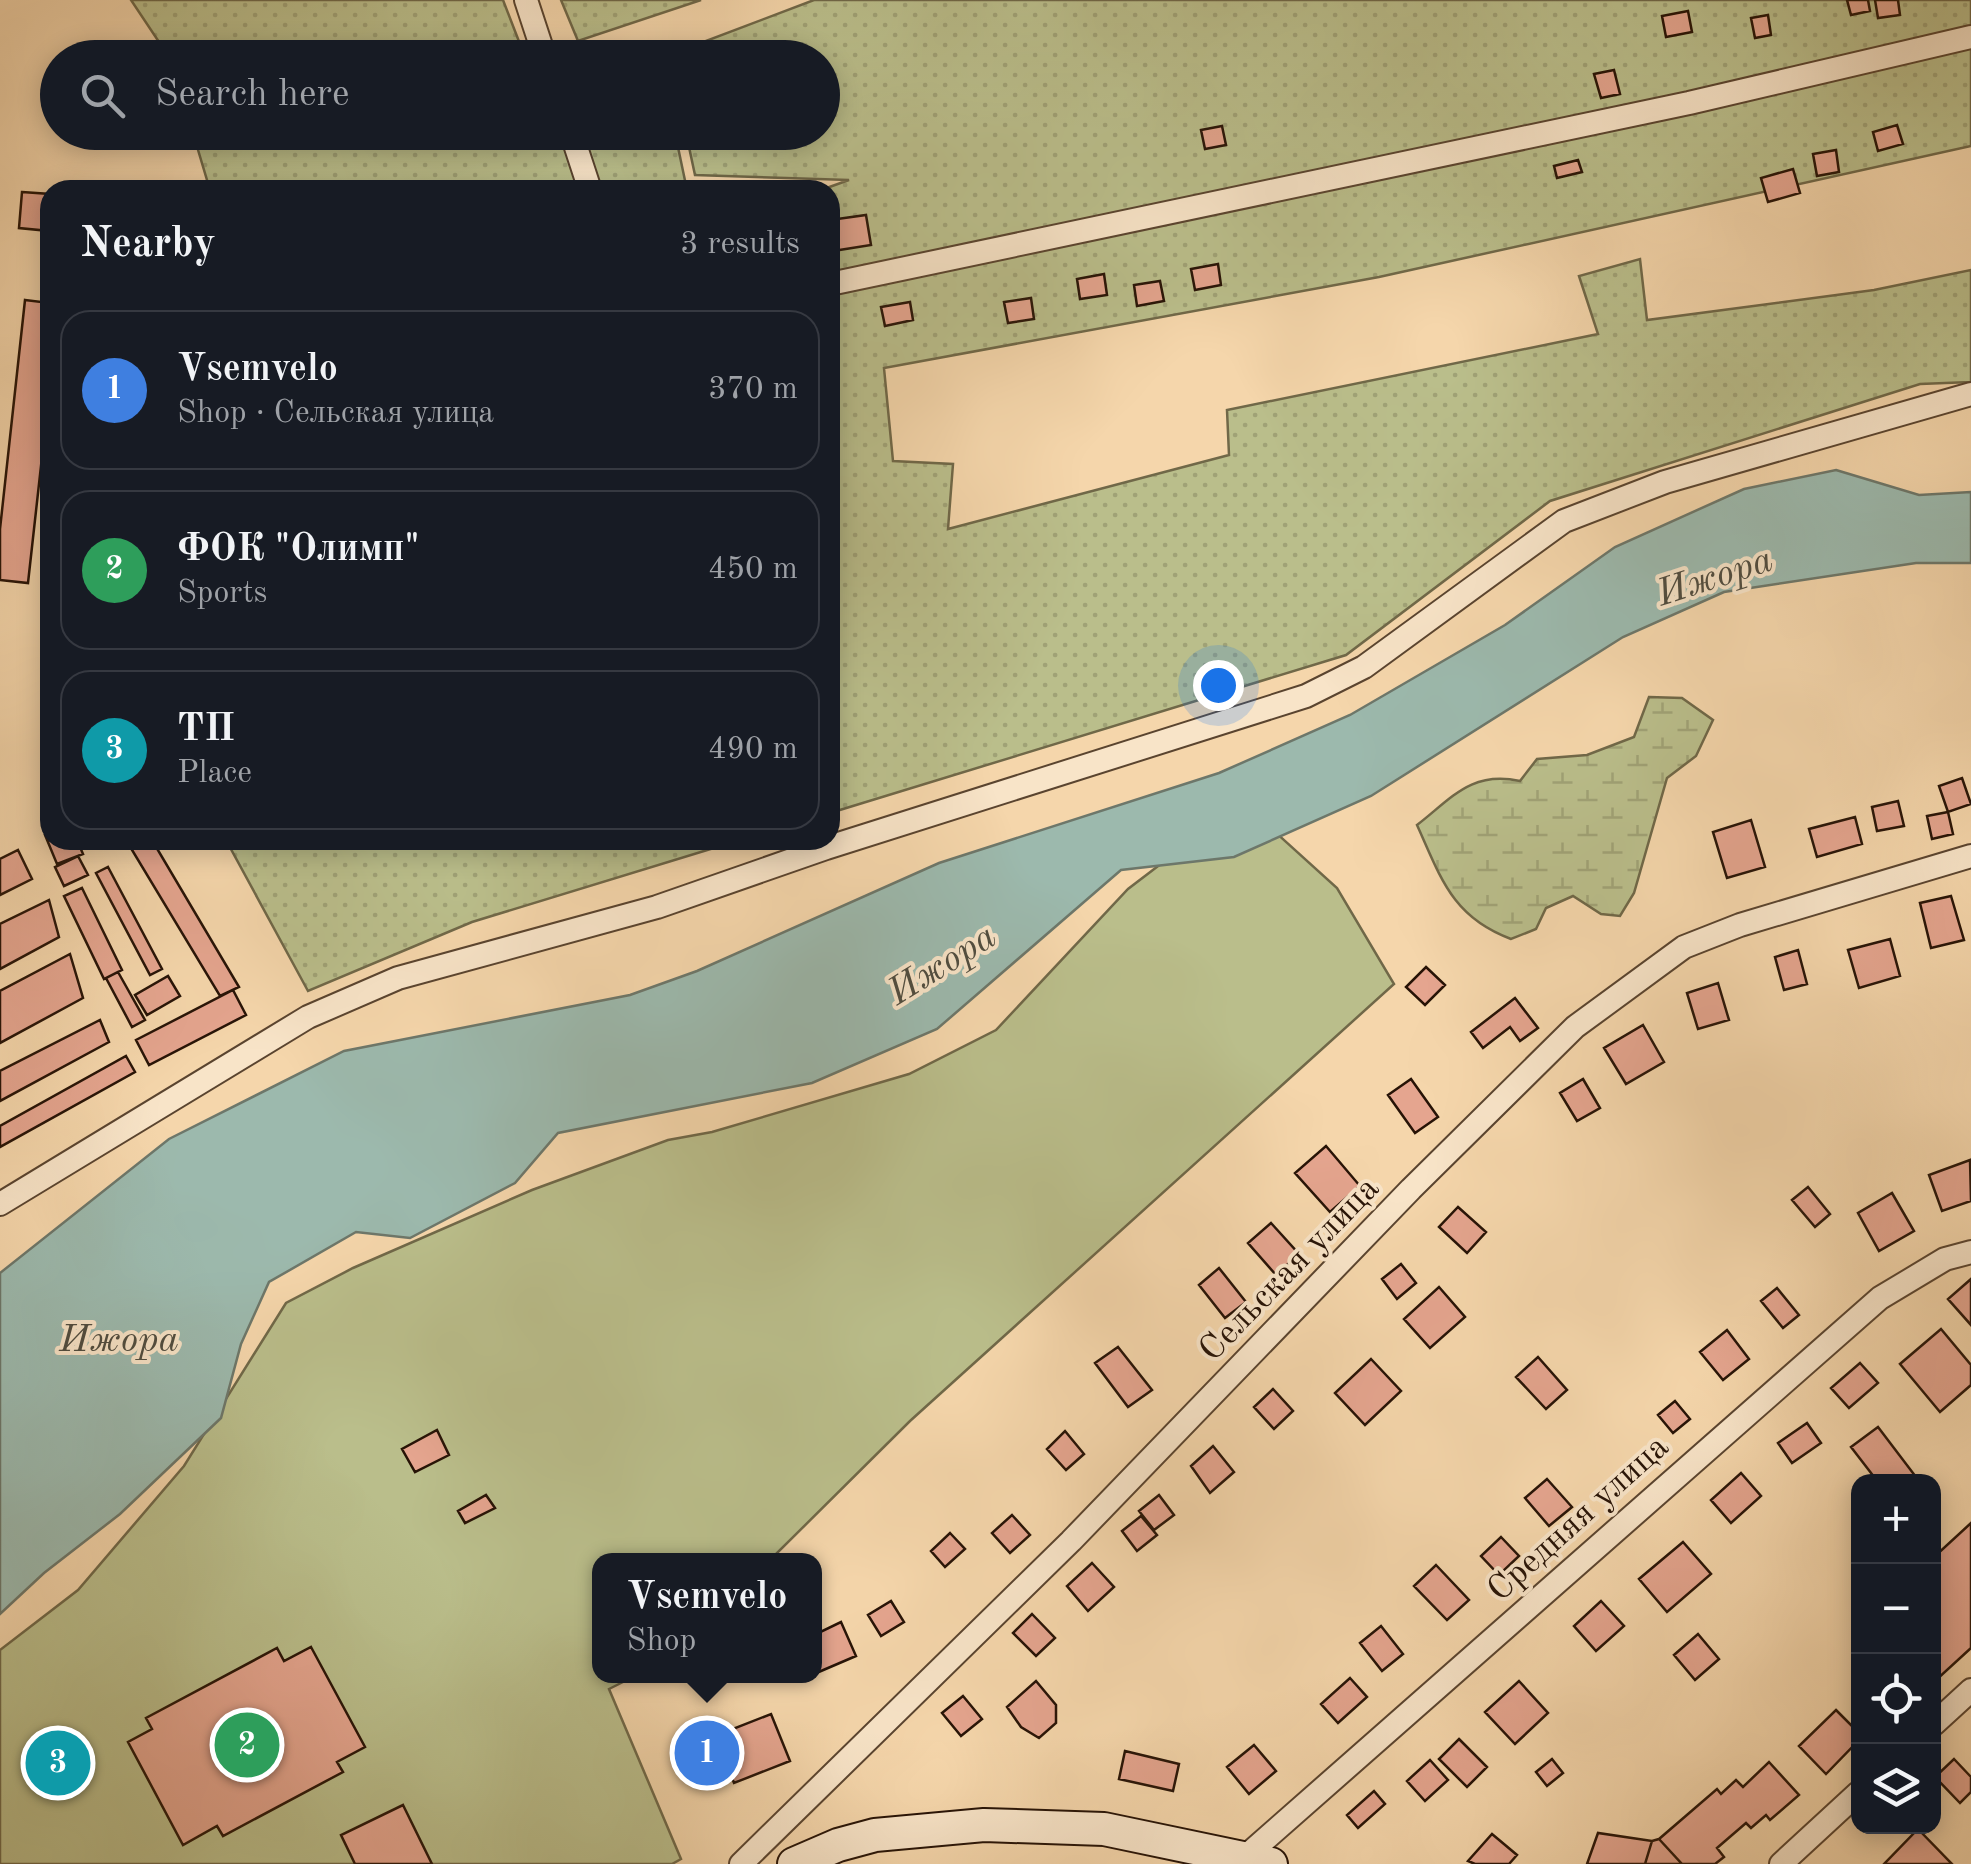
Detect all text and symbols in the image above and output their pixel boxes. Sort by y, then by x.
search box [40,40,840,150]
icon: search [75,68,130,123]
text: Search here [155,76,350,114]
text: Nearby [80,224,216,266]
text: 3 results [680,229,800,261]
text: Vsemvelo [177,351,338,389]
text: 1 [105,374,124,406]
text: 370 m [708,374,798,406]
text: Shop · Сельская улица [177,398,494,430]
text: ФОК "Олимп" [177,531,419,569]
water label: Ижора [1651,541,1778,615]
text: 2 [105,554,124,586]
text: 450 m [708,554,798,586]
text: Sports [177,578,268,610]
your location [1193,660,1244,711]
text: ТП [177,711,235,749]
text: 3 [105,734,124,766]
text: 490 m [708,734,798,766]
text: Place [177,758,252,790]
water label: Ижора [881,918,1003,1014]
street label: Сельская улица [1193,1171,1386,1369]
water label: Ижора [58,1322,179,1360]
street label: Средняя улица [1482,1429,1676,1609]
map controls [1851,1474,1941,1834]
button: + [1851,1474,1941,1564]
popup [592,1553,822,1683]
button: − [1851,1564,1941,1654]
text: Vsemvelo [627,1579,787,1617]
text: Shop [627,1626,696,1658]
button: locate [1851,1654,1941,1744]
pin: 2 [214,1708,280,1782]
pin: 1 [674,1716,740,1790]
pin: 3 [26,1726,90,1800]
button: layers [1851,1744,1941,1834]

